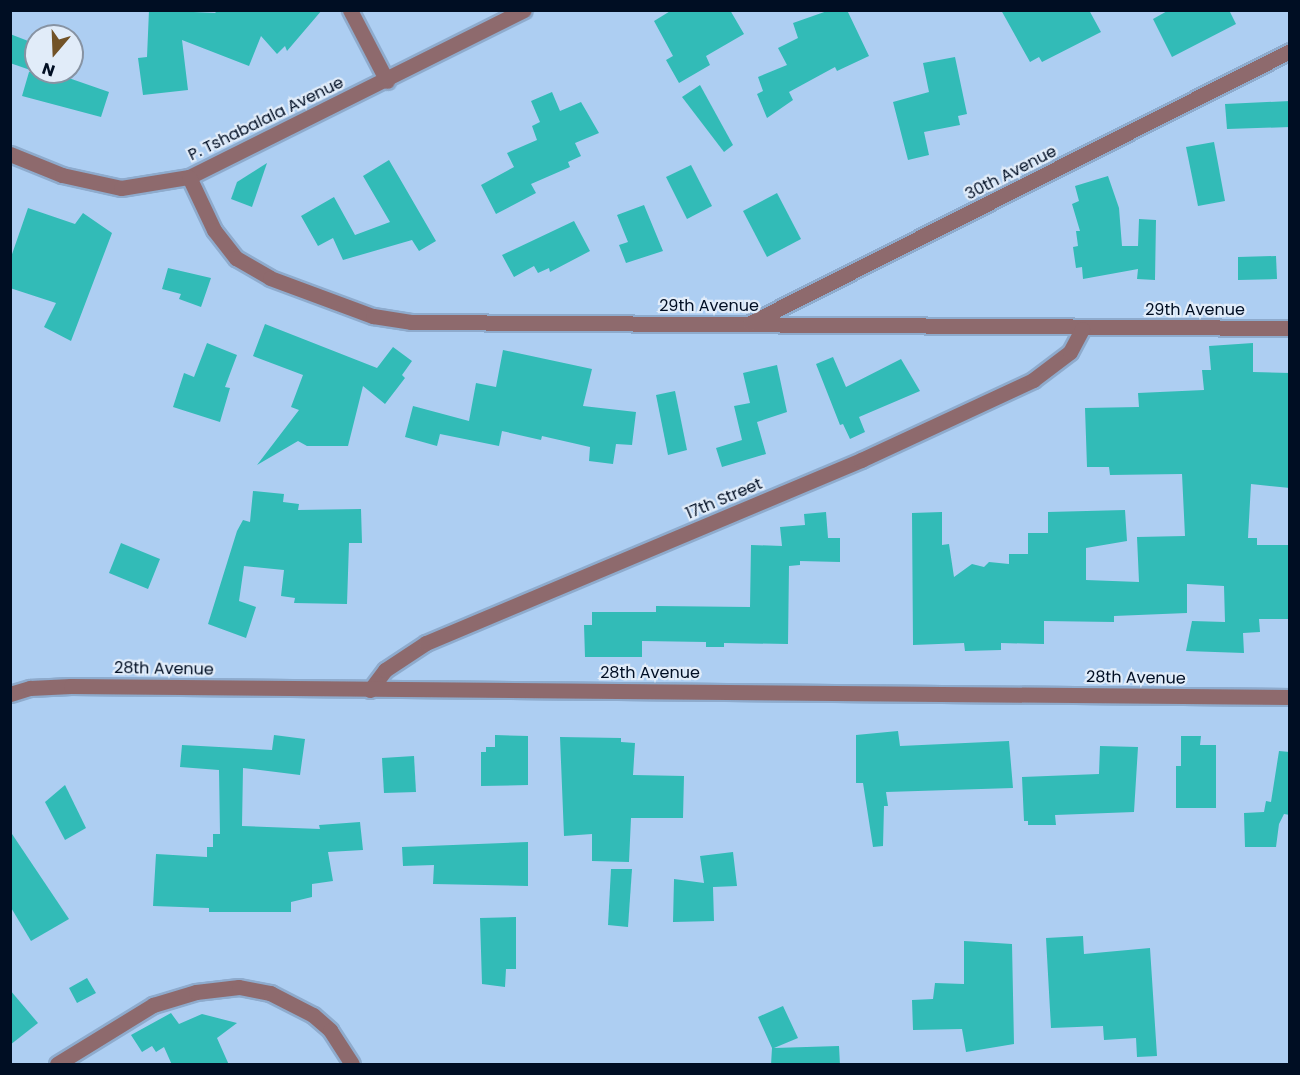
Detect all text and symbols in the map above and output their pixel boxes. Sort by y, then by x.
north arrow [24,24,84,84]
text: N [39,57,58,82]
street label: P. Tshabalala Avenue [185,73,347,165]
street label: 30th Avenue [962,142,1060,204]
street label: 29th Avenue [659,296,759,316]
street label: 29th Avenue [1145,300,1245,320]
street label: 17th Street [683,474,765,524]
street label: 28th Avenue [114,659,214,679]
street label: 28th Avenue [600,663,700,683]
street label: 28th Avenue [1086,668,1186,688]

